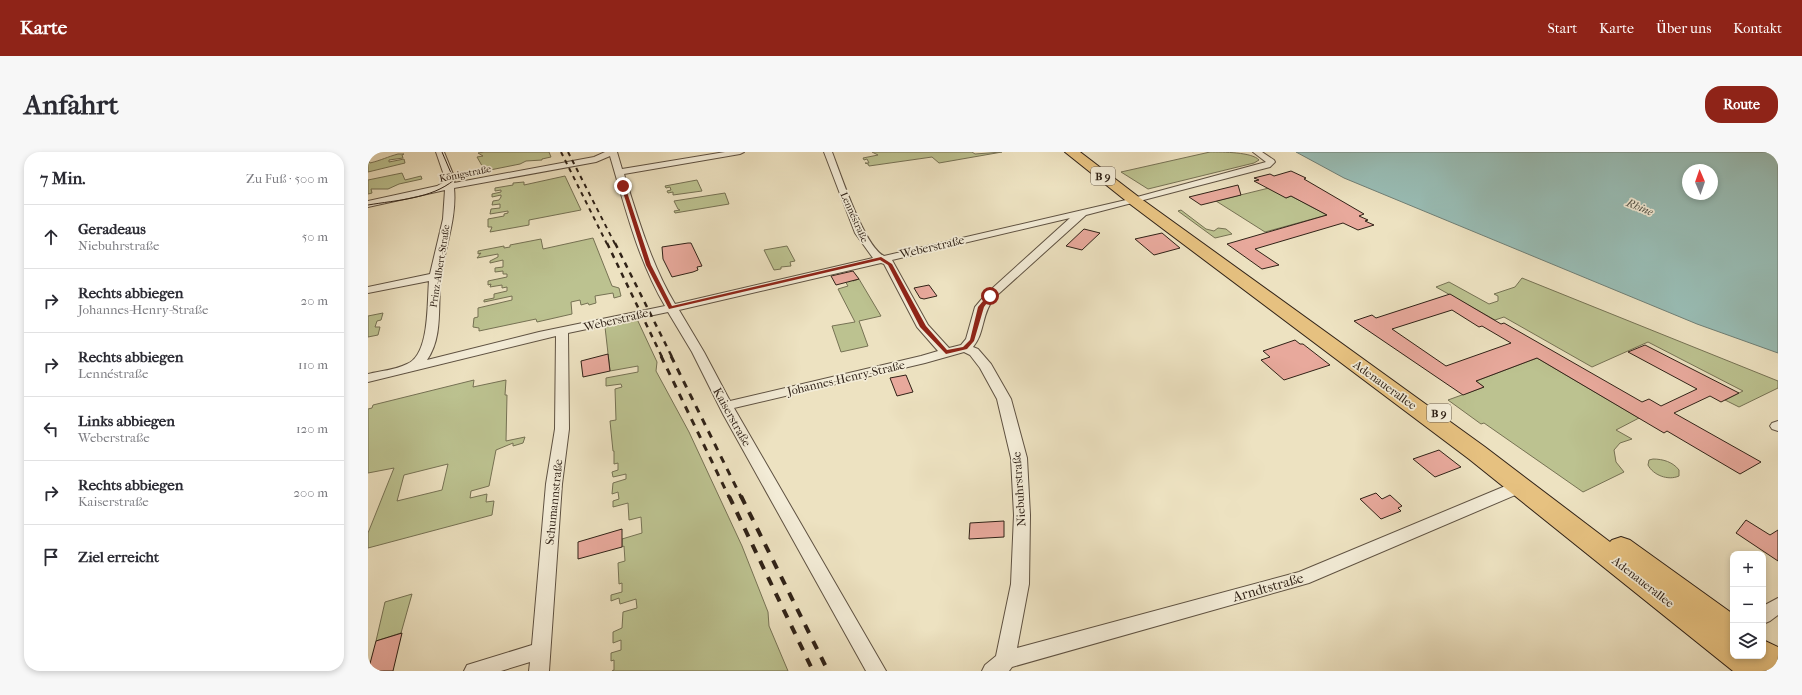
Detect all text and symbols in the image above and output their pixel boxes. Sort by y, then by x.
text: Karte [20,17,67,39]
text: Start [1548,20,1577,37]
text: Karte [1599,20,1634,37]
text: Über uns [1656,20,1711,37]
text: Kontakt [1733,20,1782,37]
button: Route [1705,86,1778,123]
text: Anfahrt [24,88,118,121]
street label: Königstraße [438,163,492,185]
north arrow [1682,164,1718,200]
road number: B 9 [1091,167,1115,185]
text: 7 Min. [40,168,86,188]
text: Zu Fuß · 500 m [246,171,328,186]
route end [614,177,632,195]
street label: Lennéstraße [838,190,871,245]
water label: Rhine [1624,196,1655,219]
text: Geradeaus [78,220,146,238]
street label: Prinz-Albert-Straße [427,224,452,309]
icon: ahead [40,226,62,248]
text: 50 m [302,229,328,244]
street label: Weberstraße [897,233,966,261]
text: Niebuhrstraße [78,238,159,253]
text: Rechts abbiegen [78,284,183,302]
route start [981,287,999,305]
icon: right [40,290,62,312]
text: 20 m [301,293,328,308]
text: Johannes-Henry-Straße [78,302,208,317]
street label: Weberstraße [581,306,650,334]
text: Rechts abbiegen [78,348,183,366]
icon: right [40,354,62,376]
text: 110 m [298,357,328,372]
street label: Adenauerallee [1350,357,1419,413]
street label: Johannes-Henry-Straße [785,358,906,399]
text: Lennéstraße [78,366,148,381]
street label: Kaiserstraße [710,385,754,449]
road number: B 9 [1427,404,1451,422]
text: Links abbiegen [78,412,175,430]
icon: left [40,418,62,440]
text: 120 m [296,421,328,436]
text: Weberstraße [78,430,150,445]
street label: Niebuhrstraße [1009,451,1029,527]
street label: Schumannstraße [543,458,565,546]
text: Rechts abbiegen [78,476,183,494]
icon: right [40,482,62,504]
text: 200 m [293,485,328,500]
text: Kaiserstraße [78,494,149,509]
icon: arrive [40,546,62,568]
text: Ziel erreicht [78,548,159,566]
map controls [1730,551,1766,659]
button: + [1730,551,1766,587]
street label: Adenauerallee [1609,553,1677,610]
street label: Arndtstraße [1230,569,1306,606]
button: − [1730,587,1766,623]
button: layers [1730,623,1766,659]

